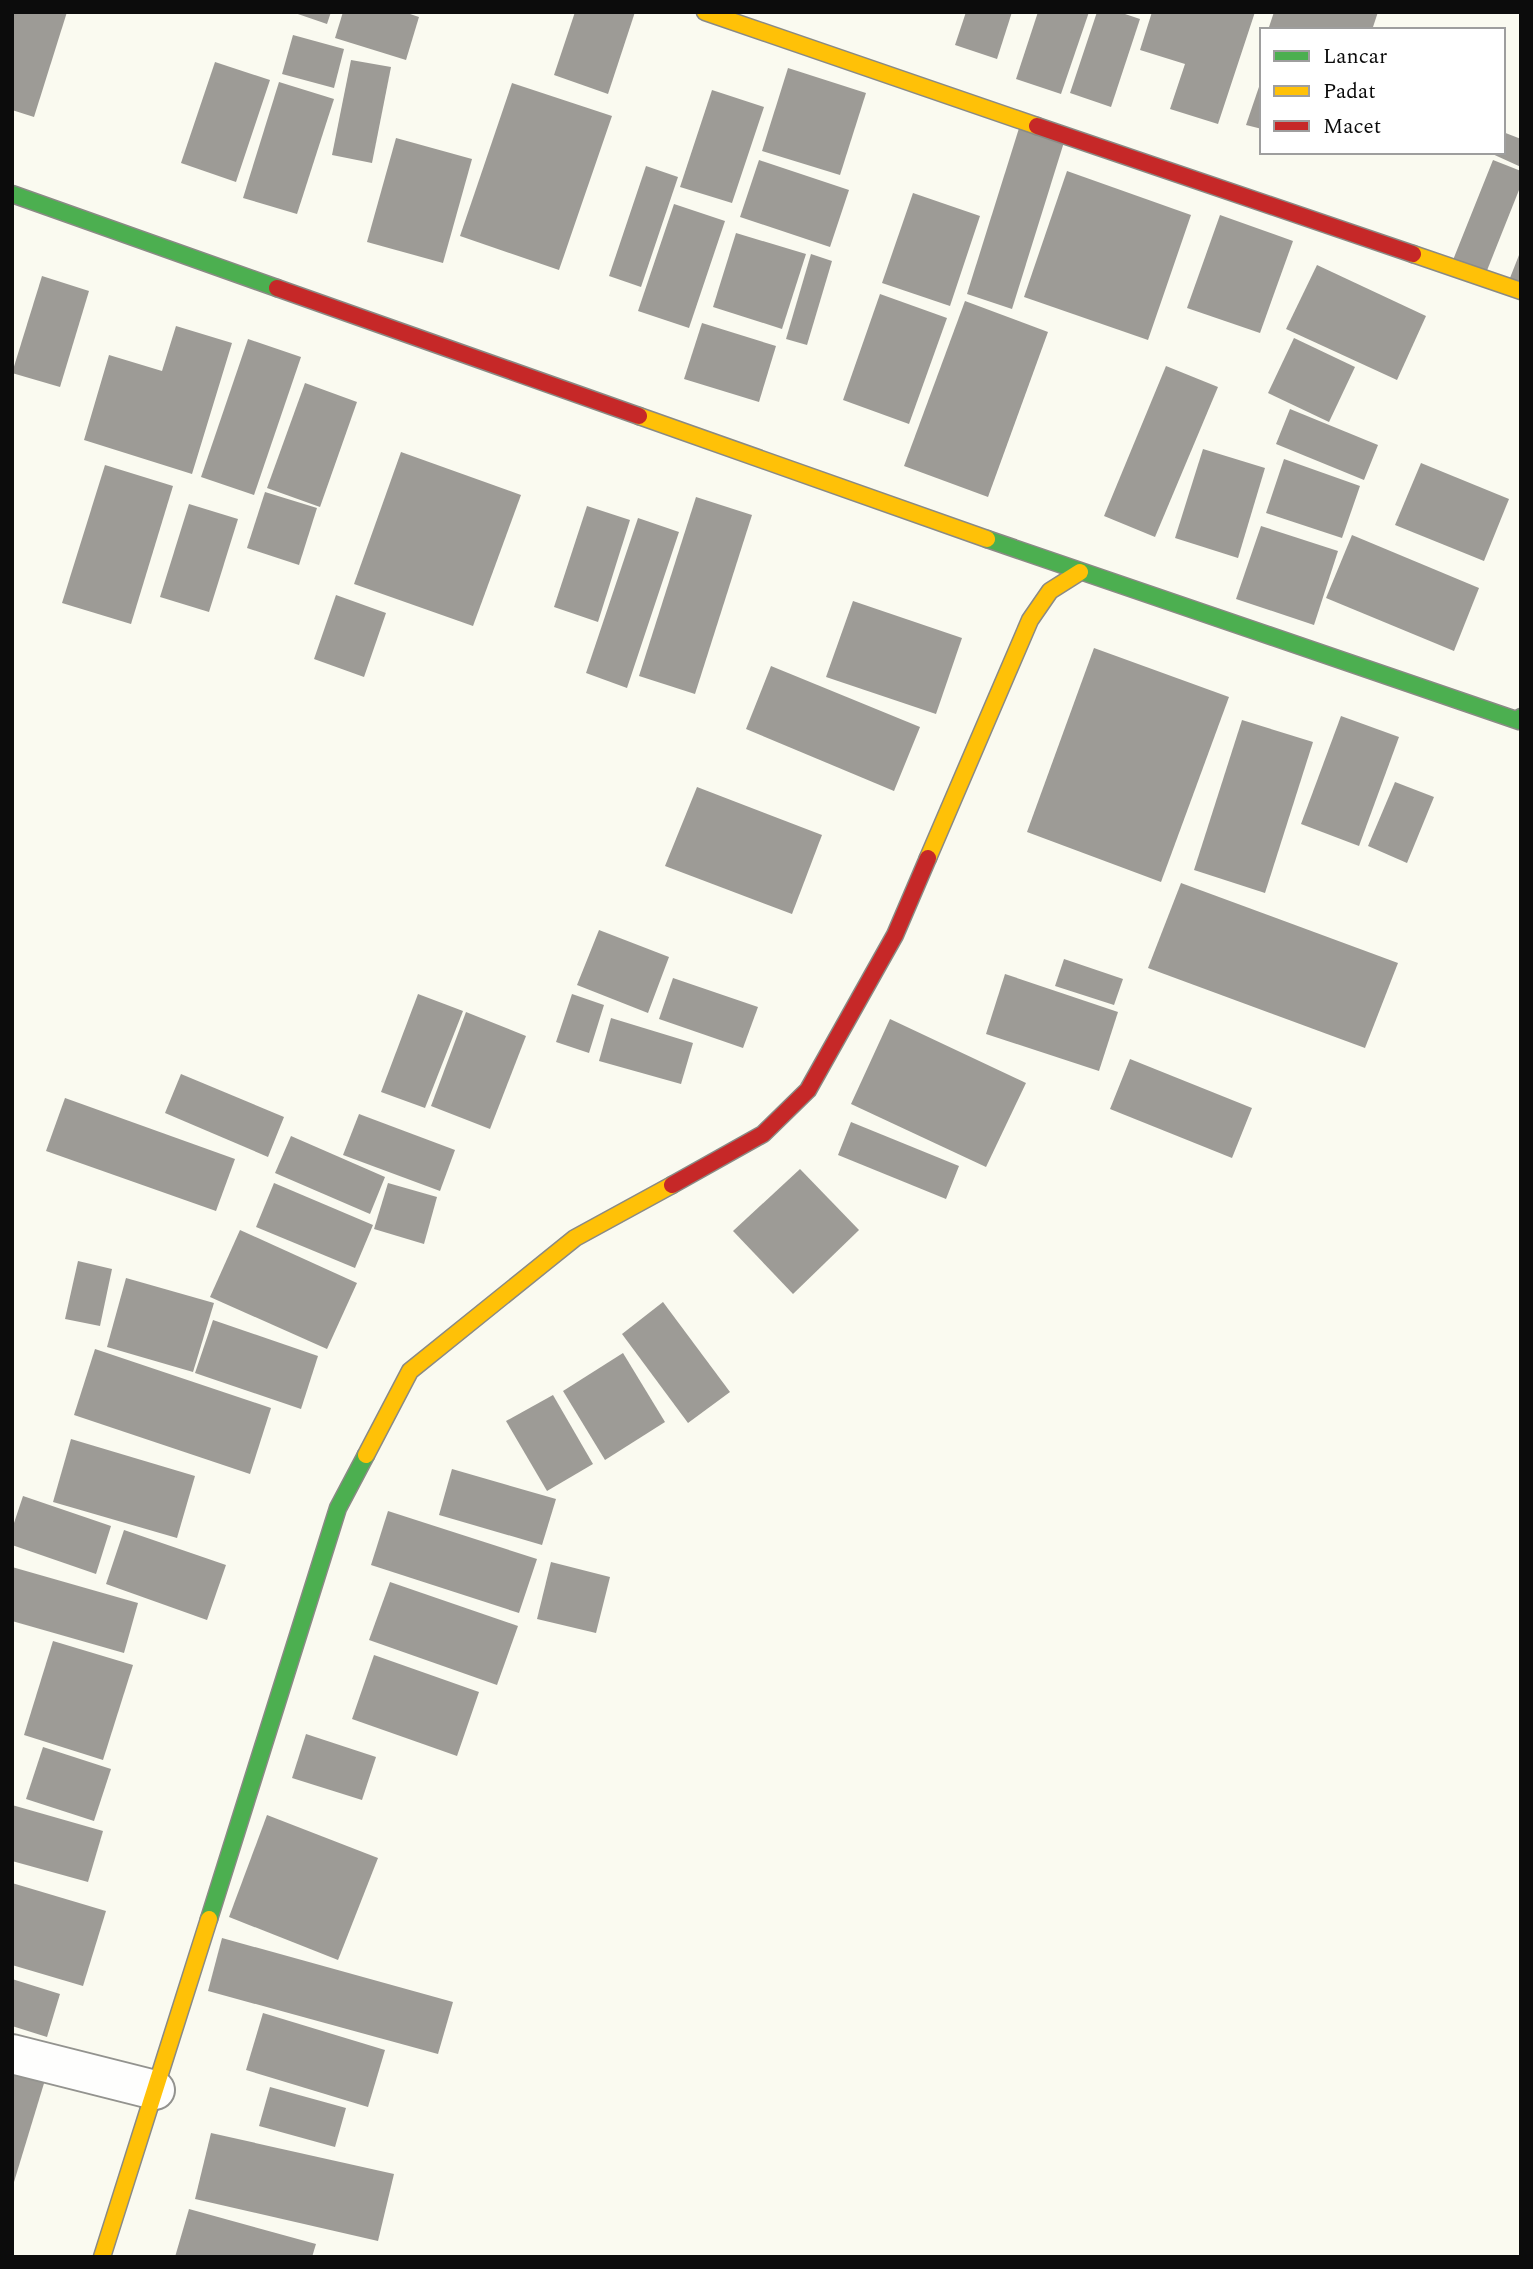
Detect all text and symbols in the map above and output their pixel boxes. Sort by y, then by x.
legend [1260,28,1505,154]
text: Lancar [1323,41,1387,73]
text: Padat [1323,76,1376,108]
text: Macet [1323,111,1381,143]

